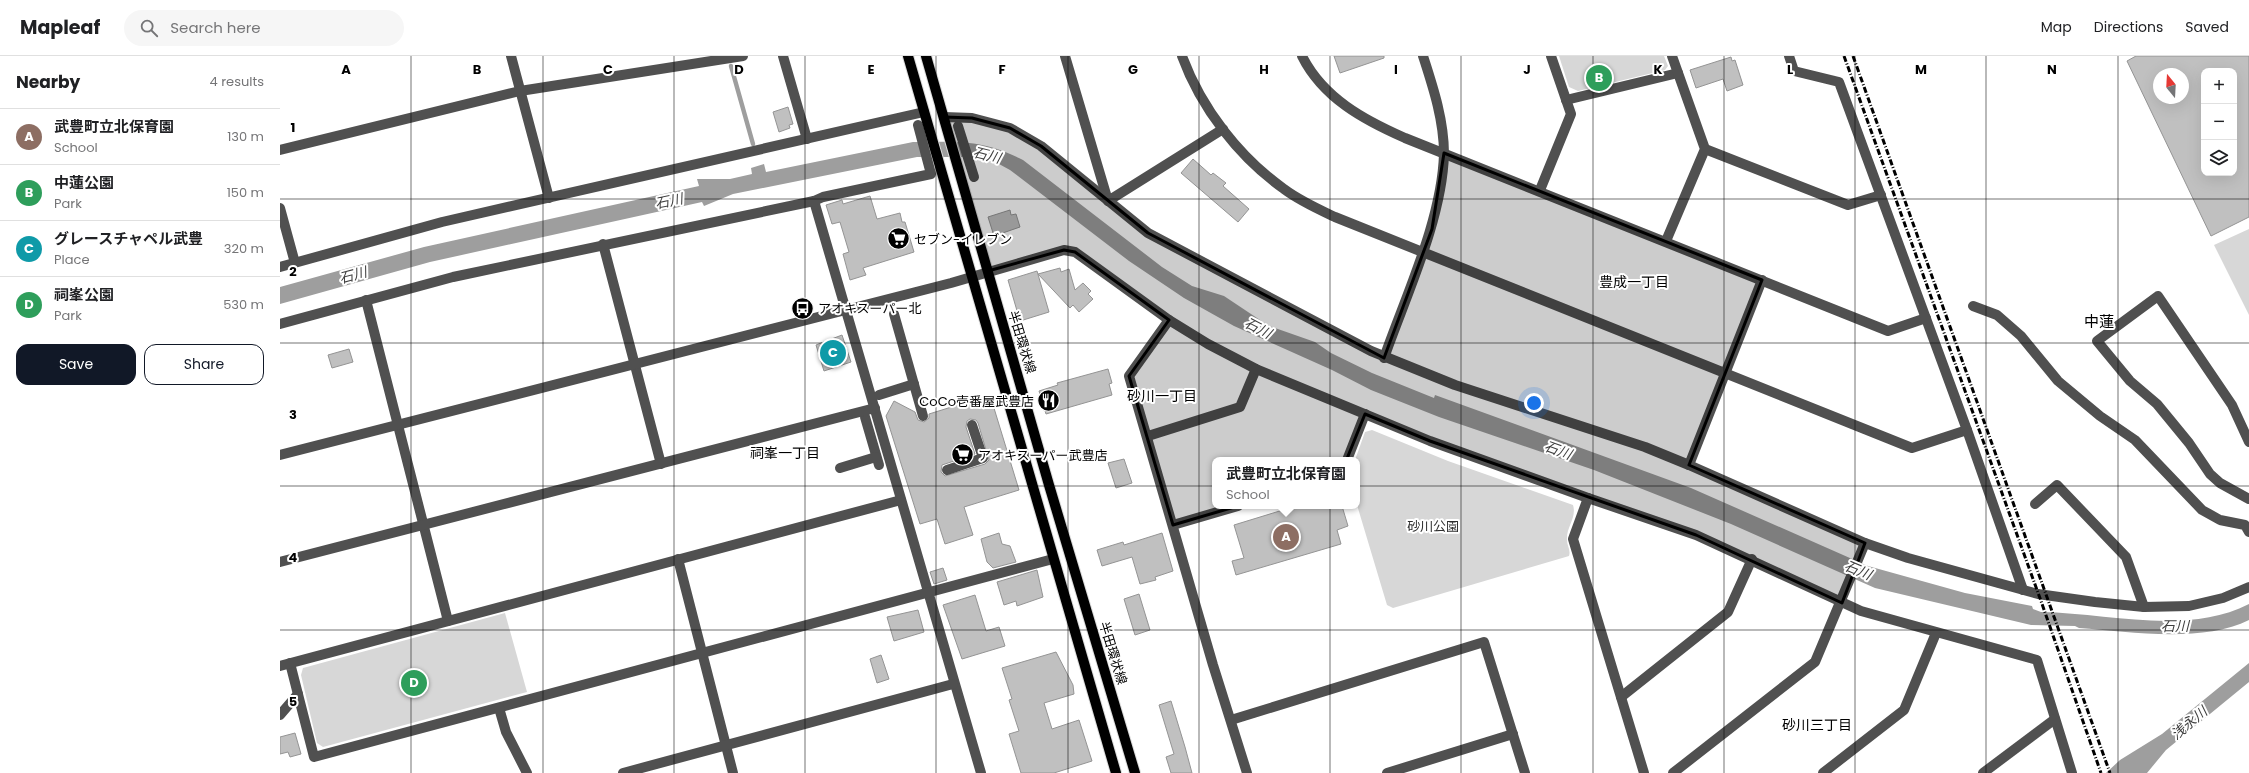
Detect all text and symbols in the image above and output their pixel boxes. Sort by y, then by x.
search box [124,10,404,46]
text: Mapleaf [20,14,100,41]
icon: search [138,17,160,39]
text: Search here [170,17,261,38]
text: Map [2041,17,2072,37]
text: Directions [2094,17,2163,37]
text: Saved [2185,17,2229,37]
text: A [341,60,351,79]
text: B [473,60,482,79]
text: C [603,60,613,79]
text: D [734,60,744,79]
text: E [867,60,875,79]
text: F [998,60,1006,79]
text: G [1128,60,1138,79]
text: H [1259,60,1269,79]
text: I [1394,60,1398,79]
text: J [1523,60,1531,79]
text: K [1653,60,1663,79]
text: L [1787,60,1793,79]
text: M [1915,60,1927,79]
text: N [2047,60,2057,79]
pin: B [1586,63,1612,93]
north arrow [2153,68,2189,104]
map controls [2201,68,2237,176]
button: + [2201,68,2237,104]
text: Nearby [16,70,80,94]
text: 4 results [210,72,264,91]
button: − [2201,104,2237,140]
text: 武豊町立北保育園 [54,116,174,137]
text: 1 [291,118,295,137]
text: A [24,127,34,146]
text: 130 m [227,127,264,146]
text: School [54,138,98,157]
button: layers [2201,140,2237,176]
water label: 石川 [971,142,1005,169]
text: 中蓮公園 [54,172,114,193]
text: B [25,183,33,202]
text: 150 m [227,183,264,202]
water label: 石川 [653,188,687,214]
text: Park [54,194,82,213]
supermarket icon: セブン-イレブン [886,226,912,252]
text: グレースチャペル武豊 [54,228,203,249]
place label: セブン-イレブン [914,230,1012,249]
text: C [24,239,34,258]
text: 320 m [224,239,264,258]
text: Place [54,250,89,269]
water label: 石川 [337,261,371,288]
text: 2 [289,262,297,281]
district label: 豊成一丁目 [1599,272,1669,292]
text: 祠峯公園 [54,284,114,305]
text: D [24,295,34,314]
text: 530 m [223,295,264,314]
bus stop icon: アオキスーパー北 [790,295,816,321]
place label: アオキスーパー北 [818,299,921,318]
text: Park [54,306,82,325]
street label: 半田環状線 [1003,308,1041,376]
district label: 中蓮 [2084,311,2114,332]
water label: 石川 [1241,313,1277,344]
pin: C [820,338,846,368]
button: Save [16,344,136,385]
button: Share [144,344,264,385]
district label: 砂川一丁目 [1127,386,1197,406]
restaurant icon: CoCo壱番屋武豊店 [1036,388,1062,414]
place label: CoCo壱番屋武豊店 [919,392,1034,411]
your location [1524,393,1544,413]
text: 3 [289,405,297,424]
water label: 石川 [1541,436,1576,465]
supermarket icon: アオキスーパー武豊店 [949,442,975,468]
district label: 祠峯一丁目 [750,443,820,463]
place label: アオキスーパー武豊店 [978,446,1107,465]
popup [1212,457,1360,509]
text: 武豊町立北保育園 [1226,463,1346,484]
text: School [1226,485,1270,504]
park label: 砂川公園 [1407,517,1459,536]
pin: A [1273,522,1299,552]
text: 4 [289,548,298,567]
water label: 石川 [1841,555,1877,585]
water label: 石川 [2161,616,2191,636]
street label: 半田環状線 [1094,619,1132,687]
pin: D [401,668,427,698]
text: 5 [289,692,297,711]
water label: 浅永川 [2166,701,2213,744]
district label: 砂川三丁目 [1782,715,1852,735]

